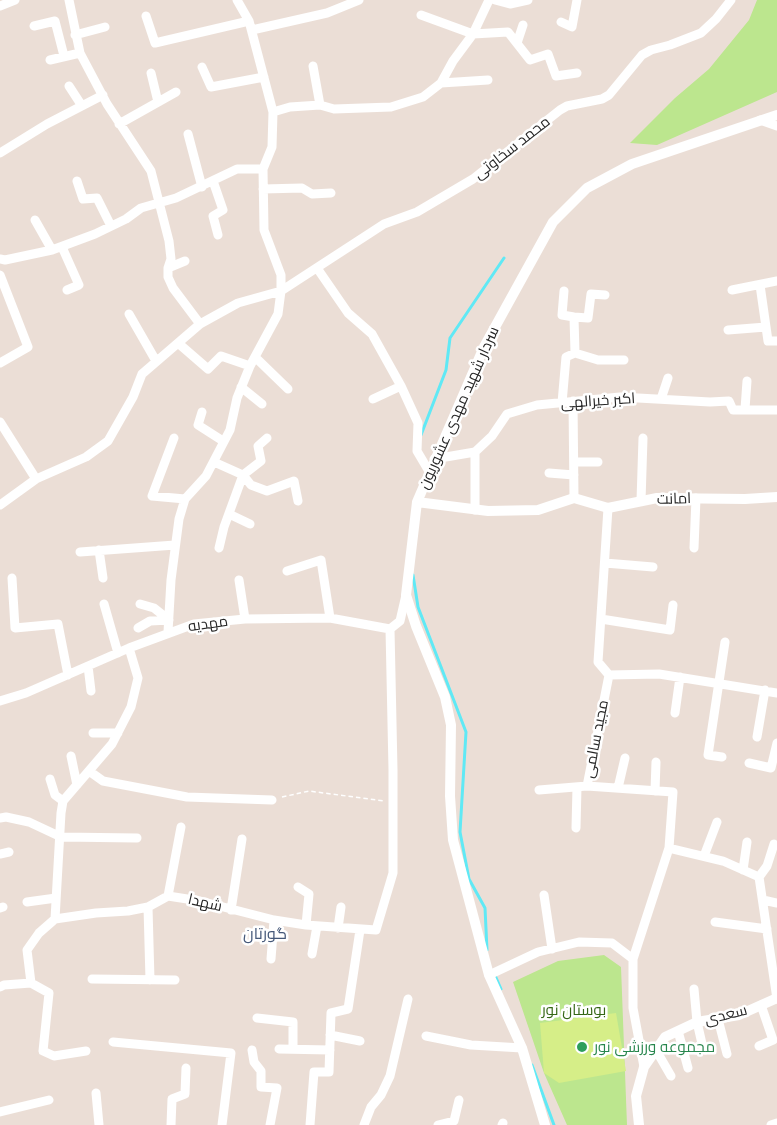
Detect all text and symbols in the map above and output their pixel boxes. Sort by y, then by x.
street label: محمد سخاوتی [470,113,554,183]
street label: سردار شهید مهدی عشوریون [415,324,503,492]
street label: اکبر خیرالهی [560,389,636,413]
street label: امانت [657,489,691,509]
street label: مهدیه [187,612,229,636]
street label: مجید سالمی [580,698,612,780]
street label: شهدا [186,890,224,916]
district label: گورتان [243,924,287,944]
park label: بوستان نور [542,1001,606,1019]
street label: سعدی [703,1001,749,1029]
place label: مجموعه ورزشی نور [594,1038,715,1056]
marker: مجموعه ورزشی نور [575,1040,589,1054]

